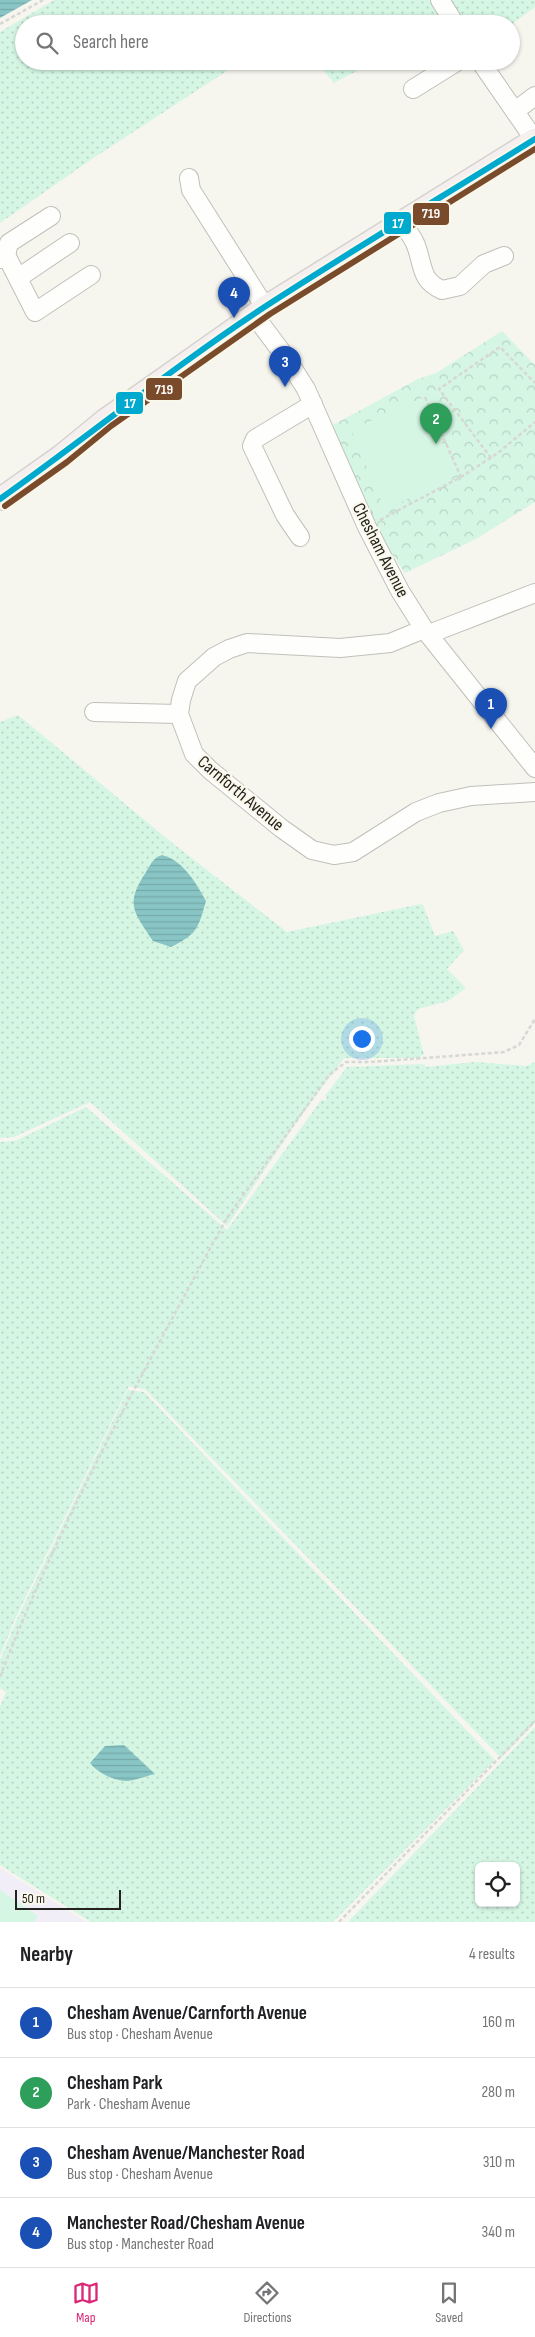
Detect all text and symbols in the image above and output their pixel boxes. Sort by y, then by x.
search box [15,15,520,70]
icon: search [33,29,61,57]
text: Search here [73,31,149,54]
line badge: 719 [412,202,450,226]
text: 719 [422,205,440,222]
line badge: 17 [383,211,412,235]
text: 17 [392,215,405,232]
pin: 4 [218,277,250,318]
pin: 3 [269,346,301,387]
line badge: 719 [145,377,183,401]
text: 719 [155,381,173,398]
line badge: 17 [115,391,144,415]
text: 17 [124,395,137,412]
pin: 2 [420,403,452,444]
street label: Chesham Avenue [348,499,413,601]
pin: 1 [475,688,507,729]
street label: Carnforth Avenue [193,751,288,835]
your location [349,1026,375,1052]
map controls [475,1862,520,1907]
button: locate [475,1862,520,1907]
scale bar [15,1887,121,1910]
text: 50 m [22,1890,45,1907]
text: Nearby [20,1942,73,1967]
text: 4 results [469,1945,515,1964]
text: Chesham Avenue/Carnforth Avenue [67,2002,307,2025]
text: 1 [33,2013,39,2032]
text: 160 m [482,2013,515,2032]
text: Bus stop · Chesham Avenue [67,2025,213,2044]
text: Chesham Park [67,2072,162,2095]
text: 2 [32,2083,40,2102]
text: 280 m [481,2083,515,2102]
text: Park · Chesham Avenue [67,2095,190,2114]
text: Chesham Avenue/Manchester Road [67,2142,305,2165]
text: 3 [32,2153,40,2172]
text: 310 m [483,2153,515,2172]
text: Bus stop · Chesham Avenue [67,2165,213,2184]
text: Manchester Road/Chesham Avenue [67,2212,305,2235]
text: 4 [32,2223,40,2242]
text: 340 m [482,2223,515,2242]
text: Bus stop · Manchester Road [67,2235,214,2254]
tab: Map [72,2279,100,2326]
tab: Directions [243,2279,292,2326]
tab: Saved [435,2279,463,2326]

